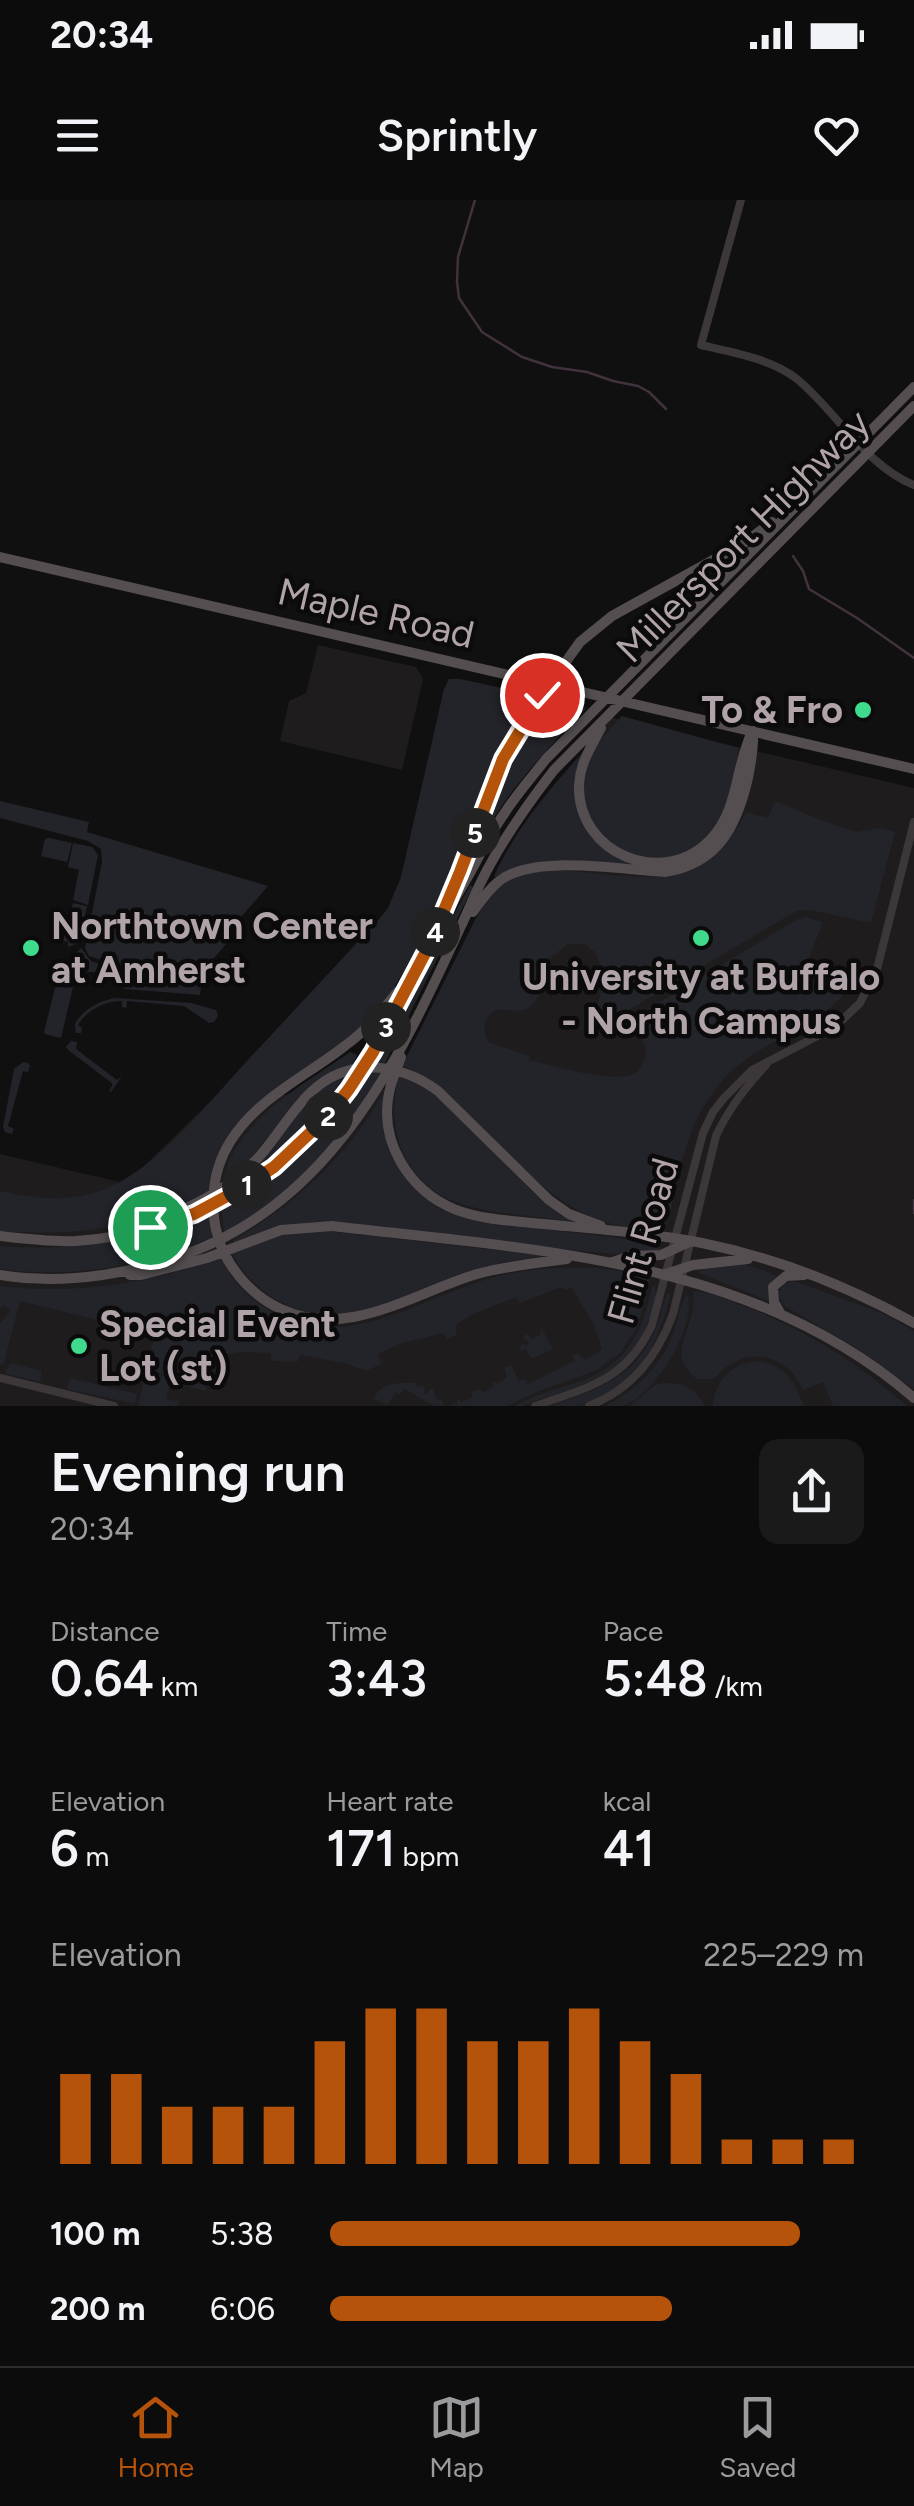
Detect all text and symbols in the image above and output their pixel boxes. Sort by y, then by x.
text: 20:34 [50,12,153,58]
icon: menu [50,108,105,163]
text: Sprintly [377,108,537,162]
icon: heart [809,108,864,163]
street label: Millersport Highway [607,400,879,672]
street label: Maple Road [273,568,479,658]
pin [500,653,585,738]
icon: check [515,668,570,723]
place label: To & Fro [701,687,843,733]
marker: To & Fro [852,699,874,721]
pin: 5 [450,808,500,858]
text: 5 [467,816,483,850]
place label: Northtown Center at Amherst [51,903,373,993]
pin: 4 [410,907,460,957]
text: 4 [426,915,444,949]
marker: University at Buffalo - North Campus [690,927,712,949]
marker: Northtown Center at Amherst [20,937,42,959]
place label: University at Buffalo - North Campus [522,954,880,1044]
pin: 3 [361,1002,411,1052]
text: 3 [378,1010,394,1044]
pin: 2 [303,1091,353,1141]
text: 2 [320,1099,336,1133]
street label: Flint Road [597,1153,689,1329]
pin: 1 [222,1160,272,1210]
text: 1 [241,1168,253,1202]
pin [108,1185,193,1270]
icon: arrive [123,1200,178,1255]
place label: Special Event Lot (st) [99,1301,336,1391]
marker: Special Event Lot (st) [68,1335,90,1357]
text: Evening run [50,1439,346,1505]
button: share [759,1439,864,1544]
text: 20:34 [50,1510,134,1548]
text: Distance [50,1614,160,1648]
text: Time [326,1614,387,1648]
text: Pace [603,1614,663,1648]
text: 0.64 [50,1648,154,1709]
text: 3:43 [326,1648,427,1709]
text: 5:48 [603,1648,708,1709]
text: km [154,1669,198,1703]
text: /km [708,1669,763,1703]
text: Elevation [50,1784,165,1818]
text: Heart rate [326,1784,453,1818]
text: kcal [603,1784,652,1818]
text: 6 [50,1818,79,1879]
text: 171 [326,1818,396,1879]
text: 41 [603,1818,655,1879]
text: m [79,1839,109,1873]
text: bpm [396,1839,459,1873]
text: Elevation [50,1936,182,1974]
text: 225–229 m [703,1936,864,1974]
text: 100 m [50,2215,141,2253]
text: 5:38 [210,2215,274,2253]
text: 200 m [50,2290,146,2328]
text: 6:06 [210,2290,275,2328]
tab: Home [118,2390,194,2484]
tab: Map [429,2390,484,2484]
tab: Saved [719,2390,796,2484]

